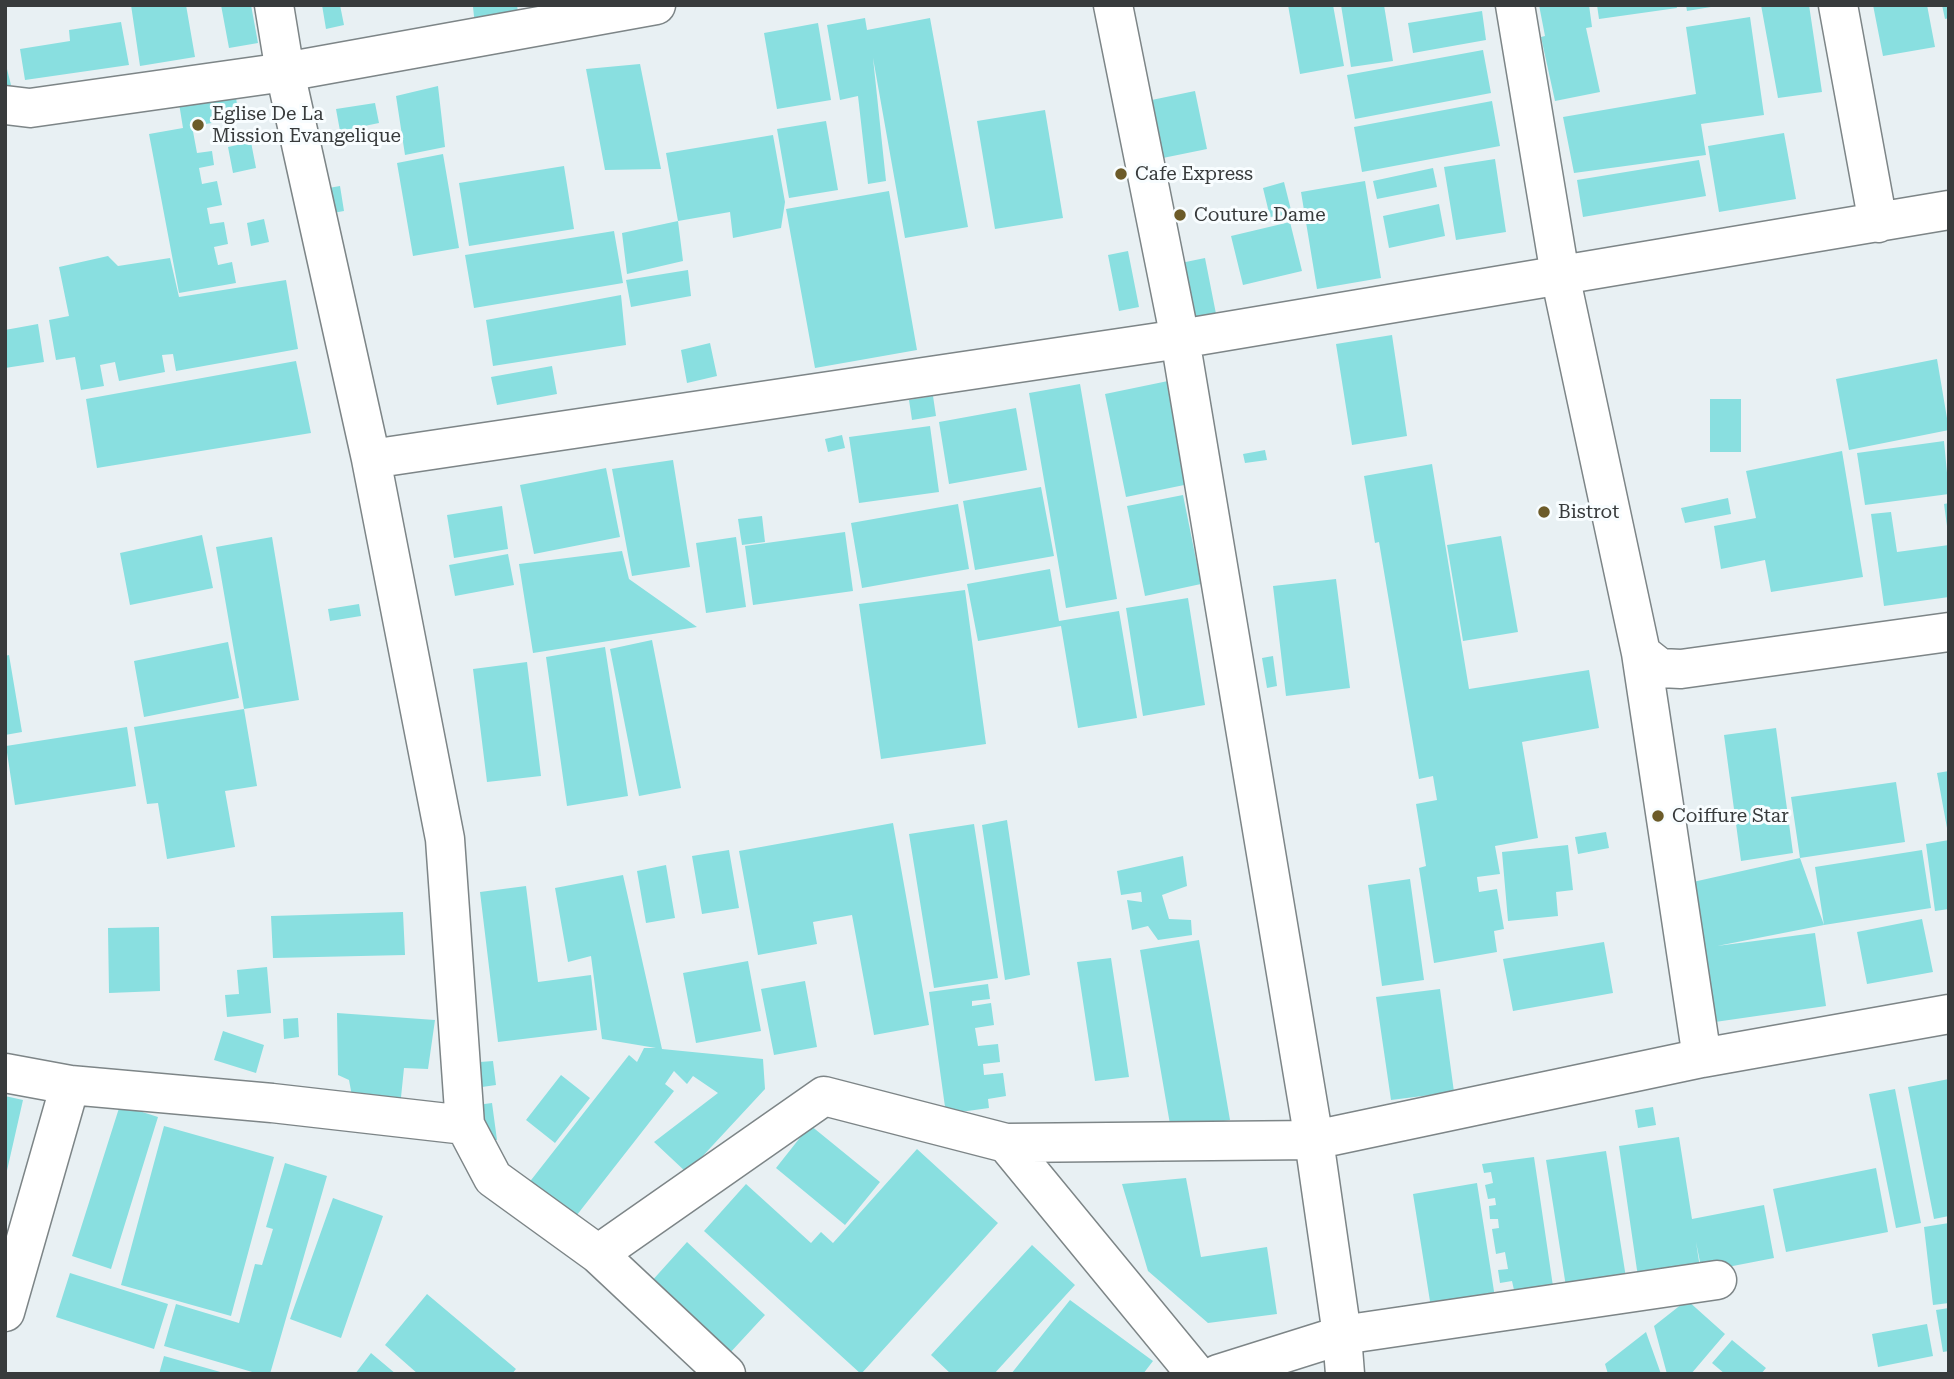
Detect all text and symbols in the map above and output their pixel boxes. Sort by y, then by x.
place label: Eglise De La Mission Evangelique [212,103,401,147]
marker: Eglise De La Mission Evangelique [190,117,206,133]
place label: Cafe Express [1135,163,1253,185]
marker: Cafe Express [1113,166,1129,182]
place label: Couture Dame [1194,204,1326,226]
marker: Couture Dame [1172,207,1188,223]
place label: Bistrot [1558,501,1619,523]
marker: Bistrot [1536,504,1552,520]
place label: Coiffure Star [1672,805,1789,827]
marker: Coiffure Star [1650,808,1666,824]

